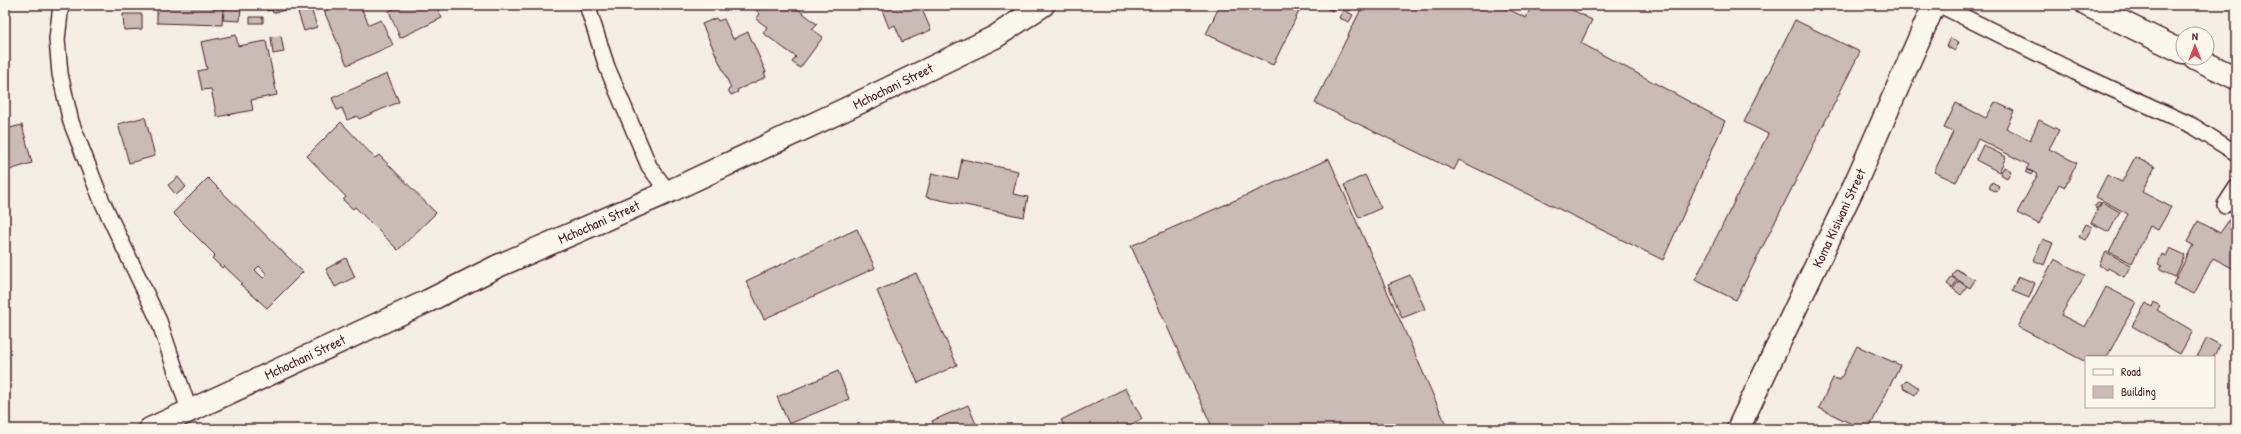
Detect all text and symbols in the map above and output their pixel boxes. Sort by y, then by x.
north arrow [2175,26,2215,66]
text: N [2192,29,2198,43]
street label: Mchochani Street [849,58,936,113]
street label: Koma Kisiwani Street [1807,165,1870,270]
street label: Mchochani Street [555,195,643,248]
street label: Mchochani Street [261,329,349,384]
legend [2085,356,2215,408]
text: Road [2121,363,2141,380]
text: Building [2121,383,2156,400]

